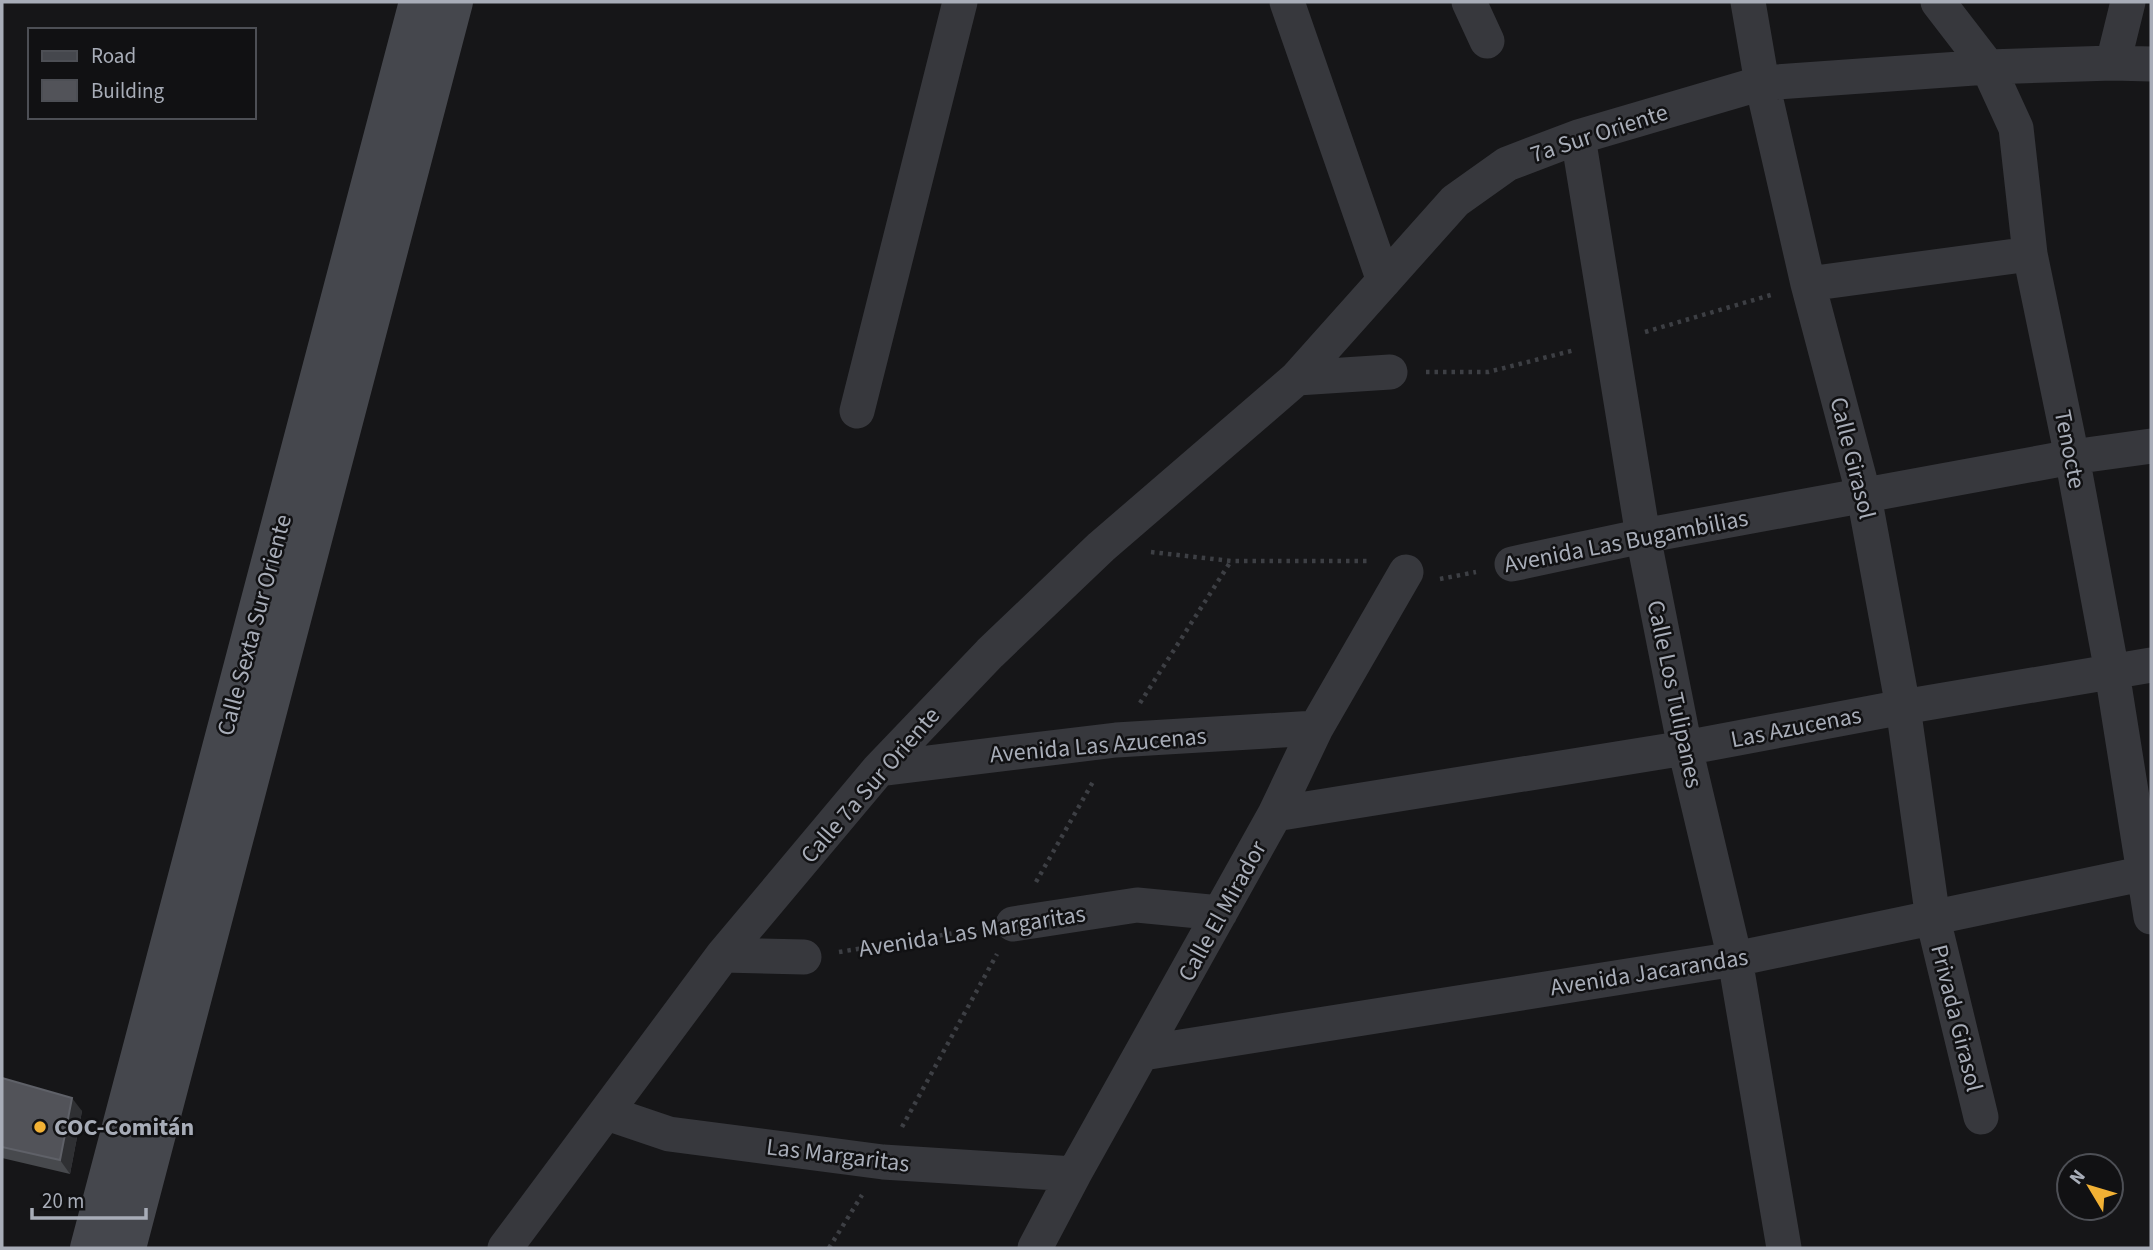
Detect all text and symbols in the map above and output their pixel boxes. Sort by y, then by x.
legend [28,28,256,119]
text: Road [91,41,136,71]
text: Building [91,76,165,106]
street label: 7a Sur Oriente [1526,95,1672,172]
street label: Calle Girasol [1820,393,1885,523]
street label: Tenocte [2045,407,2094,492]
street label: Avenida Las Bugambilias [1501,501,1751,582]
street label: Calle Sexta Sur Oriente [208,511,301,740]
street label: Calle Los Tulipanes [1638,597,1711,791]
street label: Las Azucenas [1728,698,1864,757]
street label: Calle 7a Sur Oriente [792,699,948,871]
street label: Avenida Las Azucenas [988,719,1208,772]
street label: Calle El Mirador [1169,834,1276,988]
street label: Avenida Las Margaritas [856,896,1088,967]
street label: Avenida Jacarandas [1548,940,1751,1005]
street label: Privada Girasol [1921,941,1992,1095]
place label: COC-Comitán [54,1110,194,1145]
marker: COC-Comitán [32,1119,48,1135]
street label: Las Margaritas [764,1129,912,1182]
north arrow [2055,1152,2125,1222]
text: N [2063,1164,2092,1191]
scale bar [32,1176,145,1220]
text: 20 m [42,1186,84,1216]

